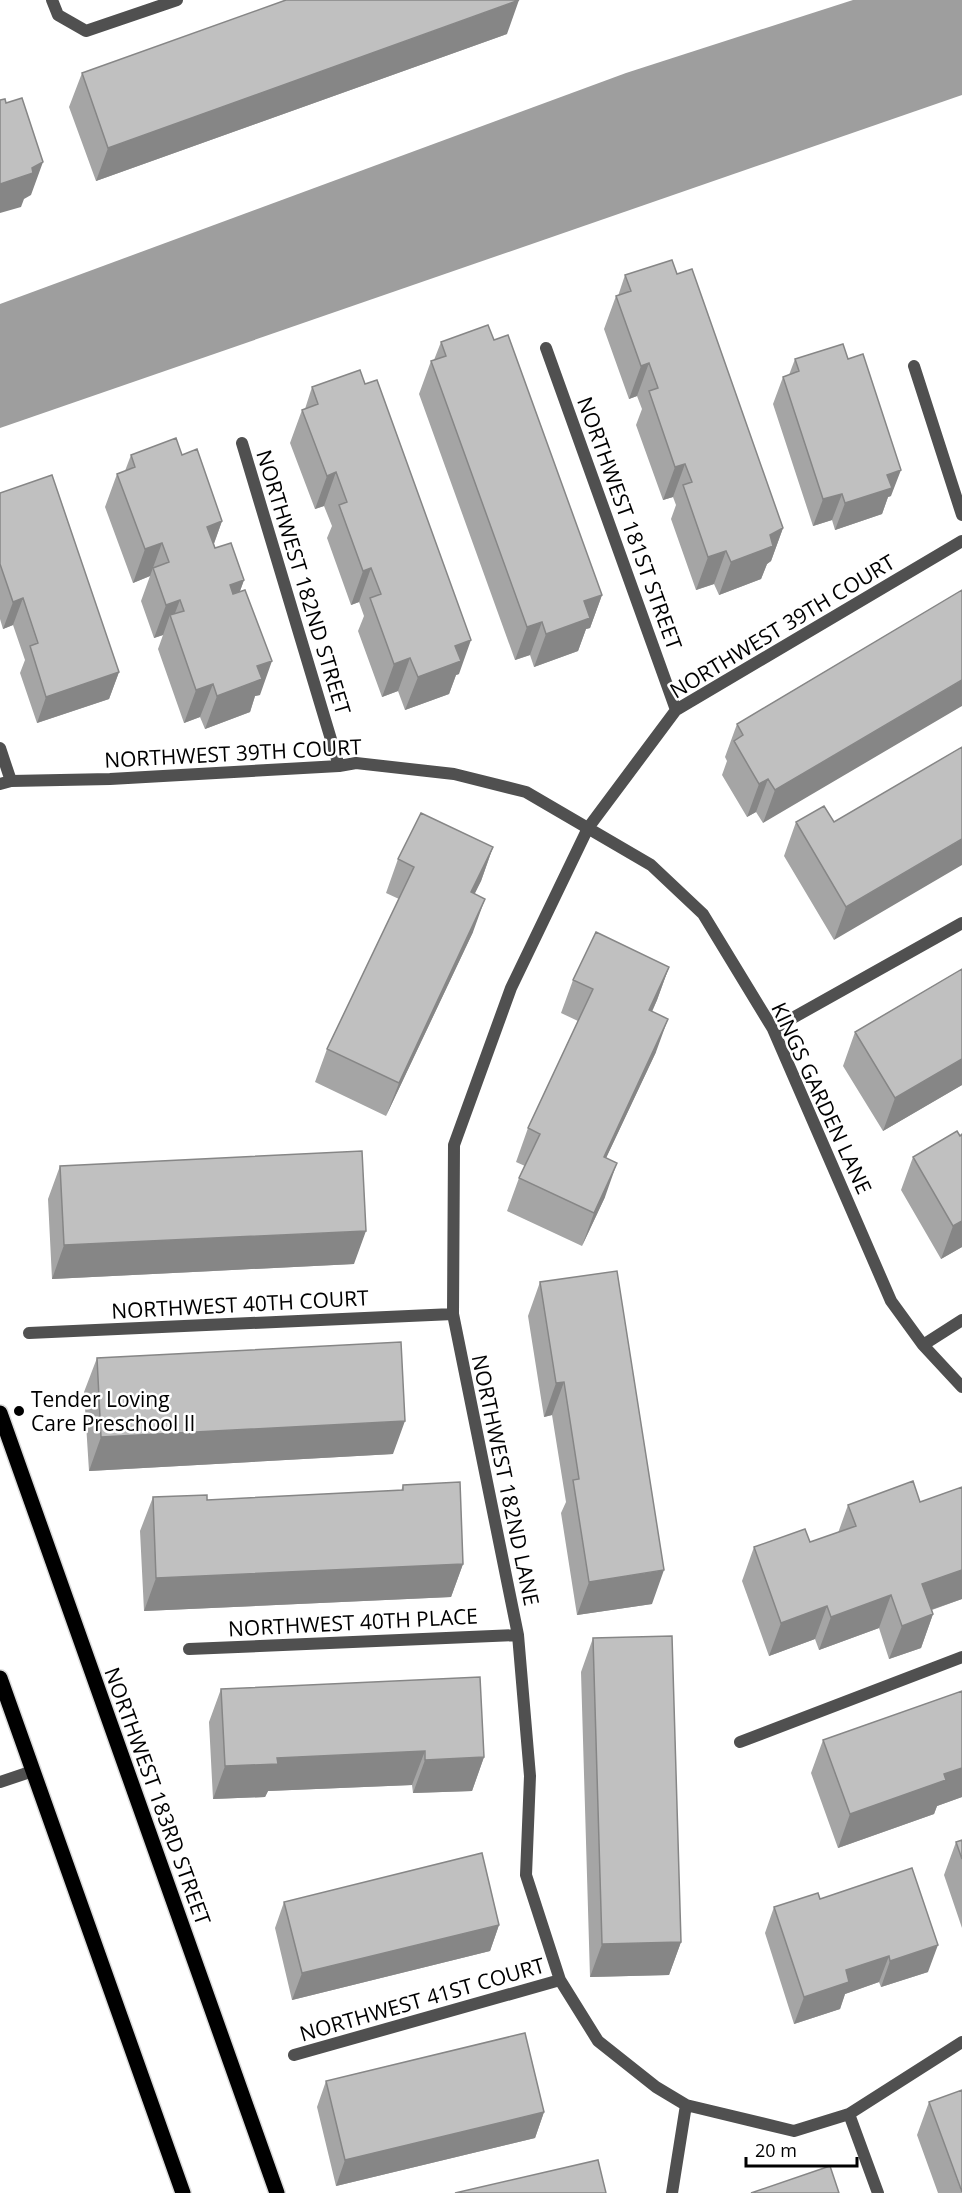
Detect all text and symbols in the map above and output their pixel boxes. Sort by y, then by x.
street label: NORTHWEST 181ST STREET [571,393,689,654]
street label: NORTHWEST 182ND STREET [250,446,358,718]
street label: NORTHWEST 39TH COURT [664,547,900,704]
street label: NORTHWEST 39TH COURT [104,732,363,774]
street label: KINGS GARDEN LANE [765,998,879,1198]
street label: NORTHWEST 40TH COURT [111,1283,370,1325]
street label: NORTHWEST 182ND LANE [466,1352,546,1608]
place label: Tender Loving Care Preschool II [31,1385,195,1437]
marker: Tender Loving Care Preschool II [12,1404,26,1418]
street label: NORTHWEST 40TH PLACE [227,1601,479,1643]
street label: NORTHWEST 183RD STREET [98,1663,218,1929]
street label: NORTHWEST 41ST COURT [296,1950,548,2047]
scale bar [746,2130,857,2168]
text: 20 m [755,2138,797,2162]

